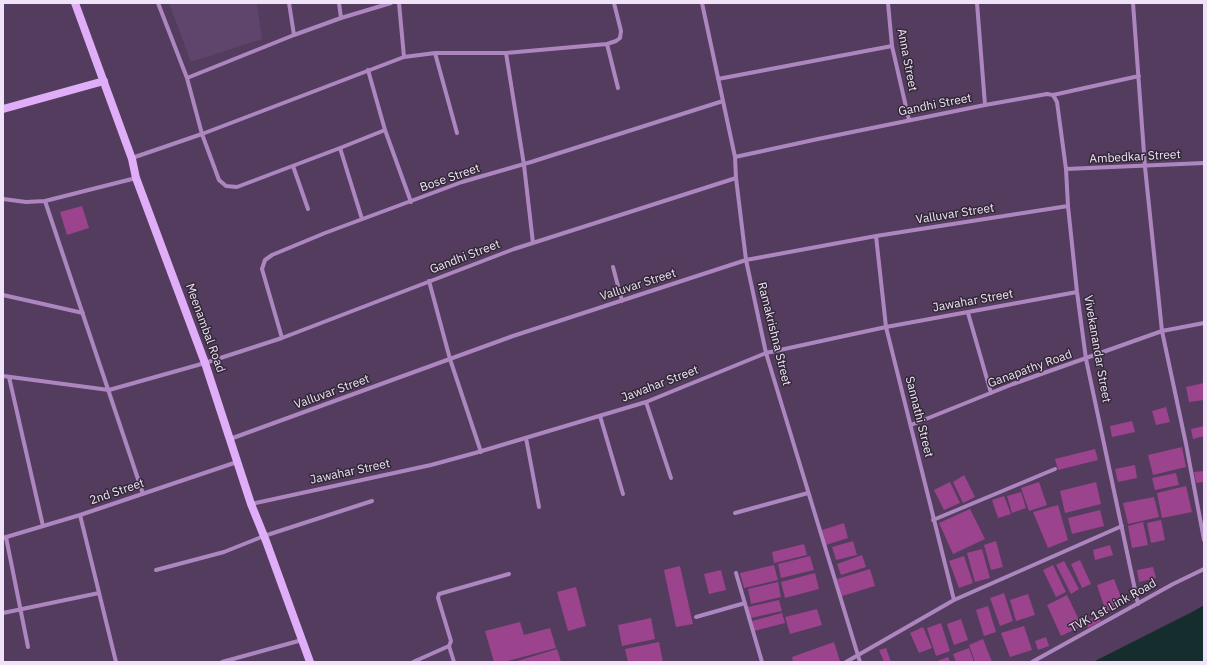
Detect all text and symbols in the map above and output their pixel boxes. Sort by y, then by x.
street label: Anna Street [894,27,920,93]
street label: Gandhi Street [897,91,973,119]
street label: Ambedkar Street [1089,147,1181,167]
street label: Bose Street [418,161,482,195]
street label: Valluvar Street [915,201,995,227]
street label: Gandhi Street [428,237,502,277]
street label: Valluvar Street [598,266,678,304]
street label: Ramakrishna Street [754,281,794,387]
street label: Meenambal Road [182,282,228,374]
street label: Jawahar Street [932,287,1014,315]
street label: Vivekanandar Street [1080,294,1114,404]
street label: Ganapathy Road [986,347,1074,391]
street label: Jawahar Street [619,363,701,405]
street label: Valluvar Street [292,372,372,412]
street label: Sannathi Street [902,375,936,459]
street label: Jawahar Street [309,456,391,488]
street label: 2nd Street [88,476,146,508]
street label: TVK 1st Link Road [1067,576,1159,636]

